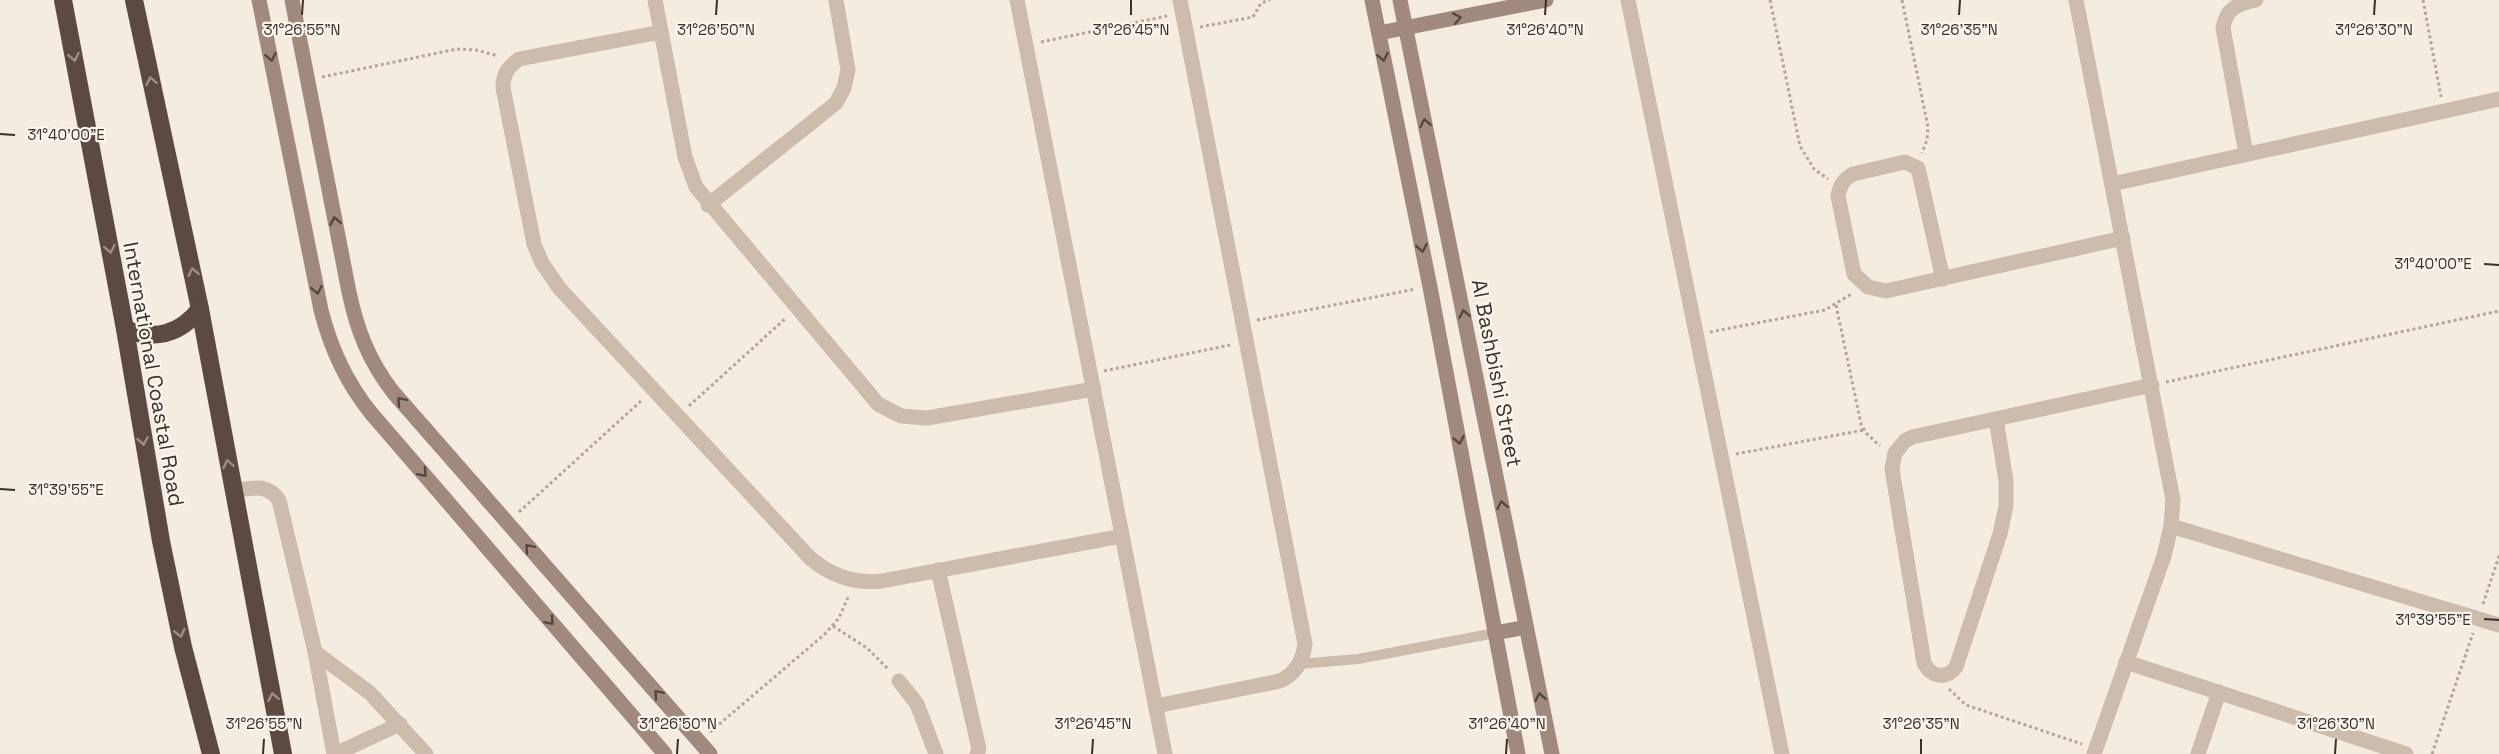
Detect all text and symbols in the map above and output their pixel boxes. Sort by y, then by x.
one-way arrow [1451,12,1461,25]
text: 31°26'55"N [263,20,341,39]
text: 31°26'50"N [677,20,755,39]
text: 31°26'45"N [1093,20,1169,39]
text: 31°26'40"N [1506,20,1584,39]
text: 31°26'35"N [1920,20,1998,39]
text: 31°26'30"N [2335,20,2413,39]
one-way arrow [67,52,80,62]
one-way arrow [263,52,276,62]
one-way arrow [1376,52,1389,62]
one-way arrow [146,77,159,87]
one-way arrow [1419,118,1432,128]
text: 31°40'00"E [27,125,105,144]
one-way arrow [329,217,342,227]
street label: International Coastal Road [117,240,191,508]
one-way arrow [1415,243,1428,253]
one-way arrow [103,244,116,254]
text: 31°40'00"E [2394,254,2472,273]
one-way arrow [187,267,200,277]
street label: Al Bashbishi Street [1466,277,1528,469]
one-way arrow [310,284,323,294]
one-way arrow [1458,310,1471,320]
one-way arrow [397,397,408,408]
one-way arrow [1452,435,1465,445]
one-way arrow [137,436,149,446]
one-way arrow [222,459,235,469]
one-way arrow [416,466,427,477]
text: 31°39'55"E [28,480,104,499]
one-way arrow [1496,501,1509,511]
one-way arrow [525,544,536,555]
text: 31°39'55"E [2395,610,2471,629]
one-way arrow [543,614,554,625]
one-way arrow [173,627,186,637]
one-way arrow [654,690,665,701]
one-way arrow [267,692,279,701]
one-way arrow [1534,692,1547,702]
text: 31°26'55"N [225,714,303,733]
text: 31°26'50"N [639,714,717,733]
text: 31°26'45"N [1055,714,1131,733]
text: 31°26'40"N [1468,714,1546,733]
text: 31°26'35"N [1882,714,1960,733]
text: 31°26'30"N [2297,714,2375,733]

